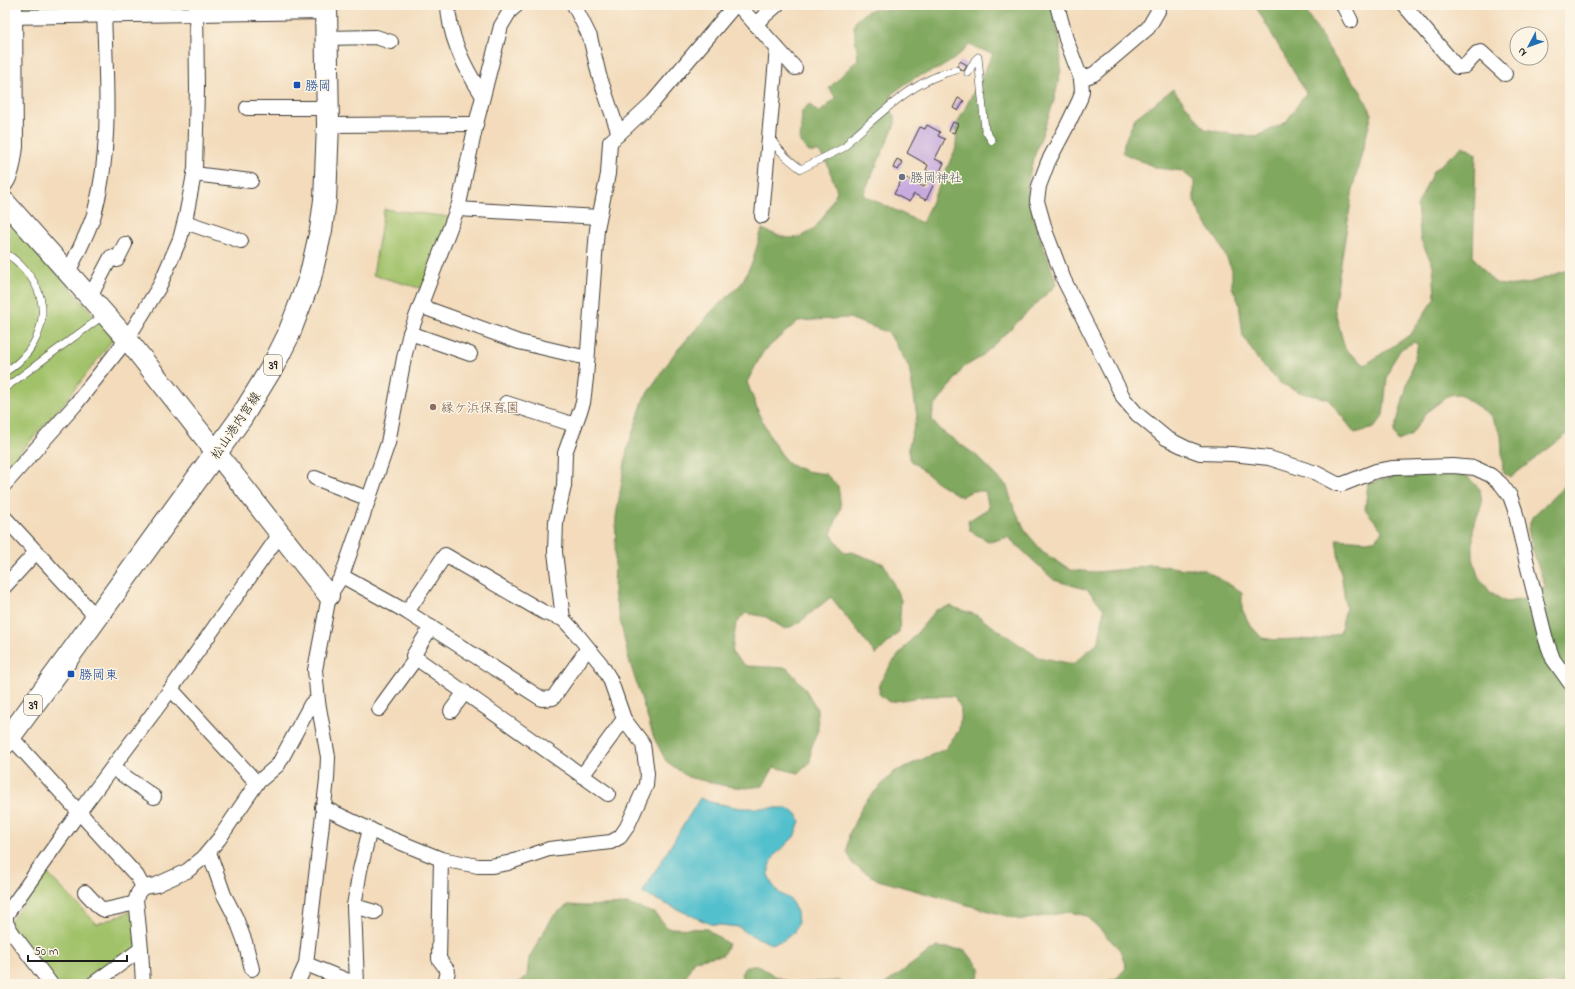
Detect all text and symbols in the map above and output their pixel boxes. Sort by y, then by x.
north arrow [1509,26,1549,66]
text: N [1514,44,1531,60]
place label: 勝岡 [305,77,331,96]
marker: 勝岡 [292,80,302,90]
place label: 勝岡神社 [910,169,962,188]
marker: 勝岡神社 [897,172,907,182]
road number: 39 [264,355,282,375]
street label: 松山港内宮線 [207,387,266,463]
place label: 縁ケ浜保育園 [441,399,519,418]
marker: 縁ケ浜保育園 [428,402,438,412]
place label: 勝岡東 [79,666,118,685]
marker: 勝岡東 [66,669,76,679]
road number: 39 [24,695,42,715]
scale bar [28,937,127,963]
text: 50 m [34,943,58,961]

